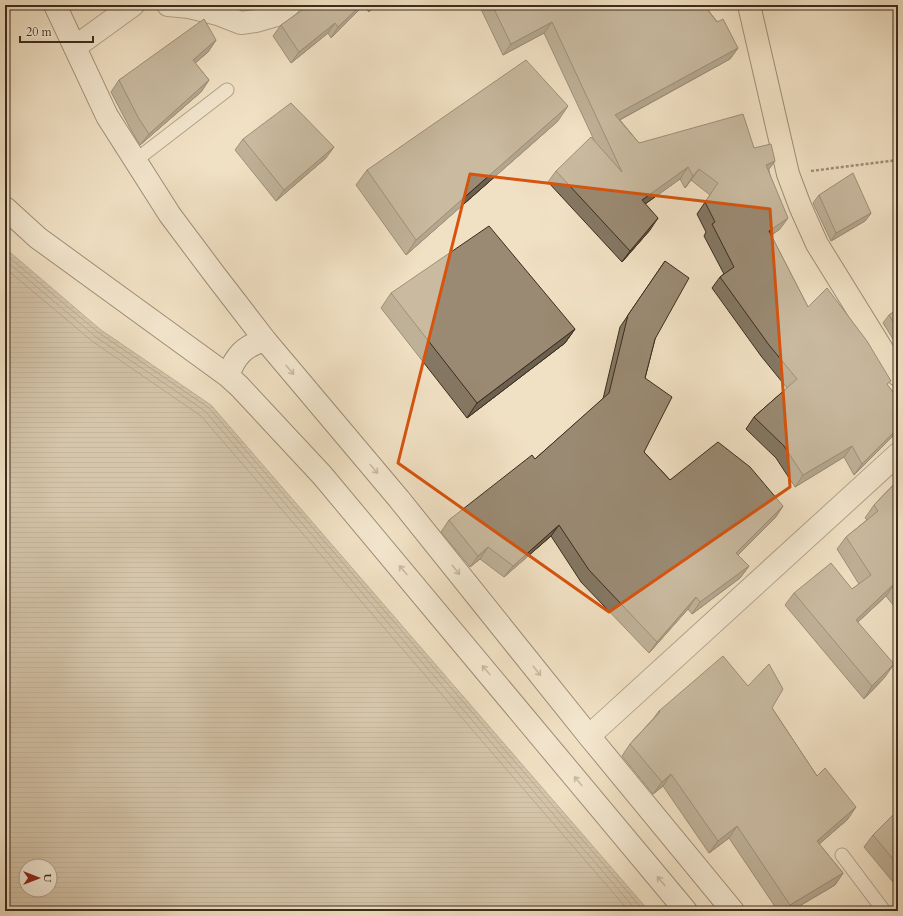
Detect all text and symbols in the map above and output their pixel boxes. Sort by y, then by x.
scale bar [20,18,93,44]
text: 20 m [26,24,53,40]
one-way arrow [286,364,295,375]
one-way arrow [369,464,378,475]
one-way arrow [398,565,407,576]
one-way arrow [451,565,460,576]
one-way arrow [481,665,490,675]
one-way arrow [533,666,542,677]
one-way arrow [573,775,582,786]
north arrow [18,858,58,898]
text: U [40,874,55,883]
one-way arrow [656,876,665,886]

